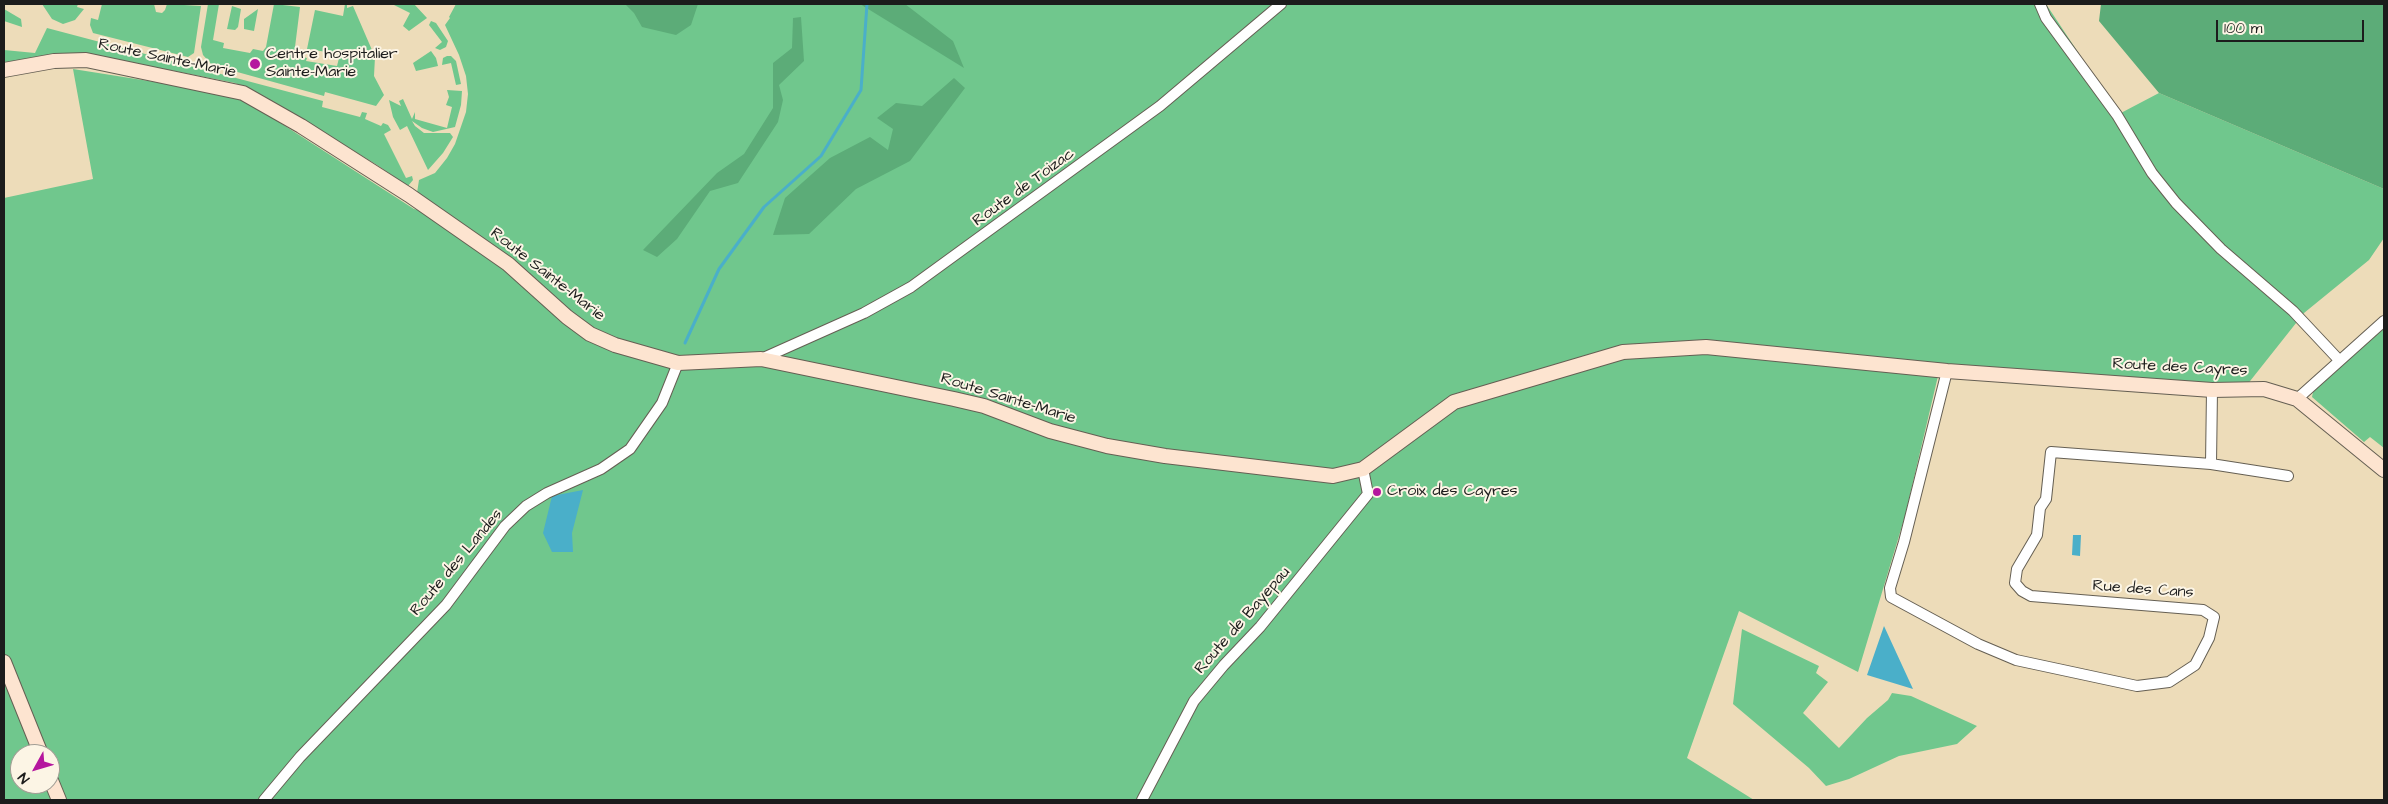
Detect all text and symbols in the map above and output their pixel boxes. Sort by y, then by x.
scale bar [2218,10,2366,42]
text: 100 m [2224,18,2263,39]
street label: Route Sainte-Marie [96,35,238,83]
place label: Centre hospitalier Sainte-Marie [266,45,398,83]
marker: Centre hospitalier Sainte-Marie [248,57,262,71]
street label: Route de Toizac [969,145,1079,231]
street label: Route Sainte-Marie [486,224,608,326]
street label: Route des Cayres [2112,355,2248,381]
street label: Route Sainte-Marie [938,369,1078,429]
place label: Croix des Cayres [1387,482,1518,502]
marker: Croix des Cayres [1371,486,1383,498]
street label: Route des Landes [407,506,507,620]
street label: Route de Bayepau [1191,564,1295,678]
street label: Rue des Cans [2092,577,2194,603]
north arrow [10,744,60,794]
text: N [14,768,35,788]

